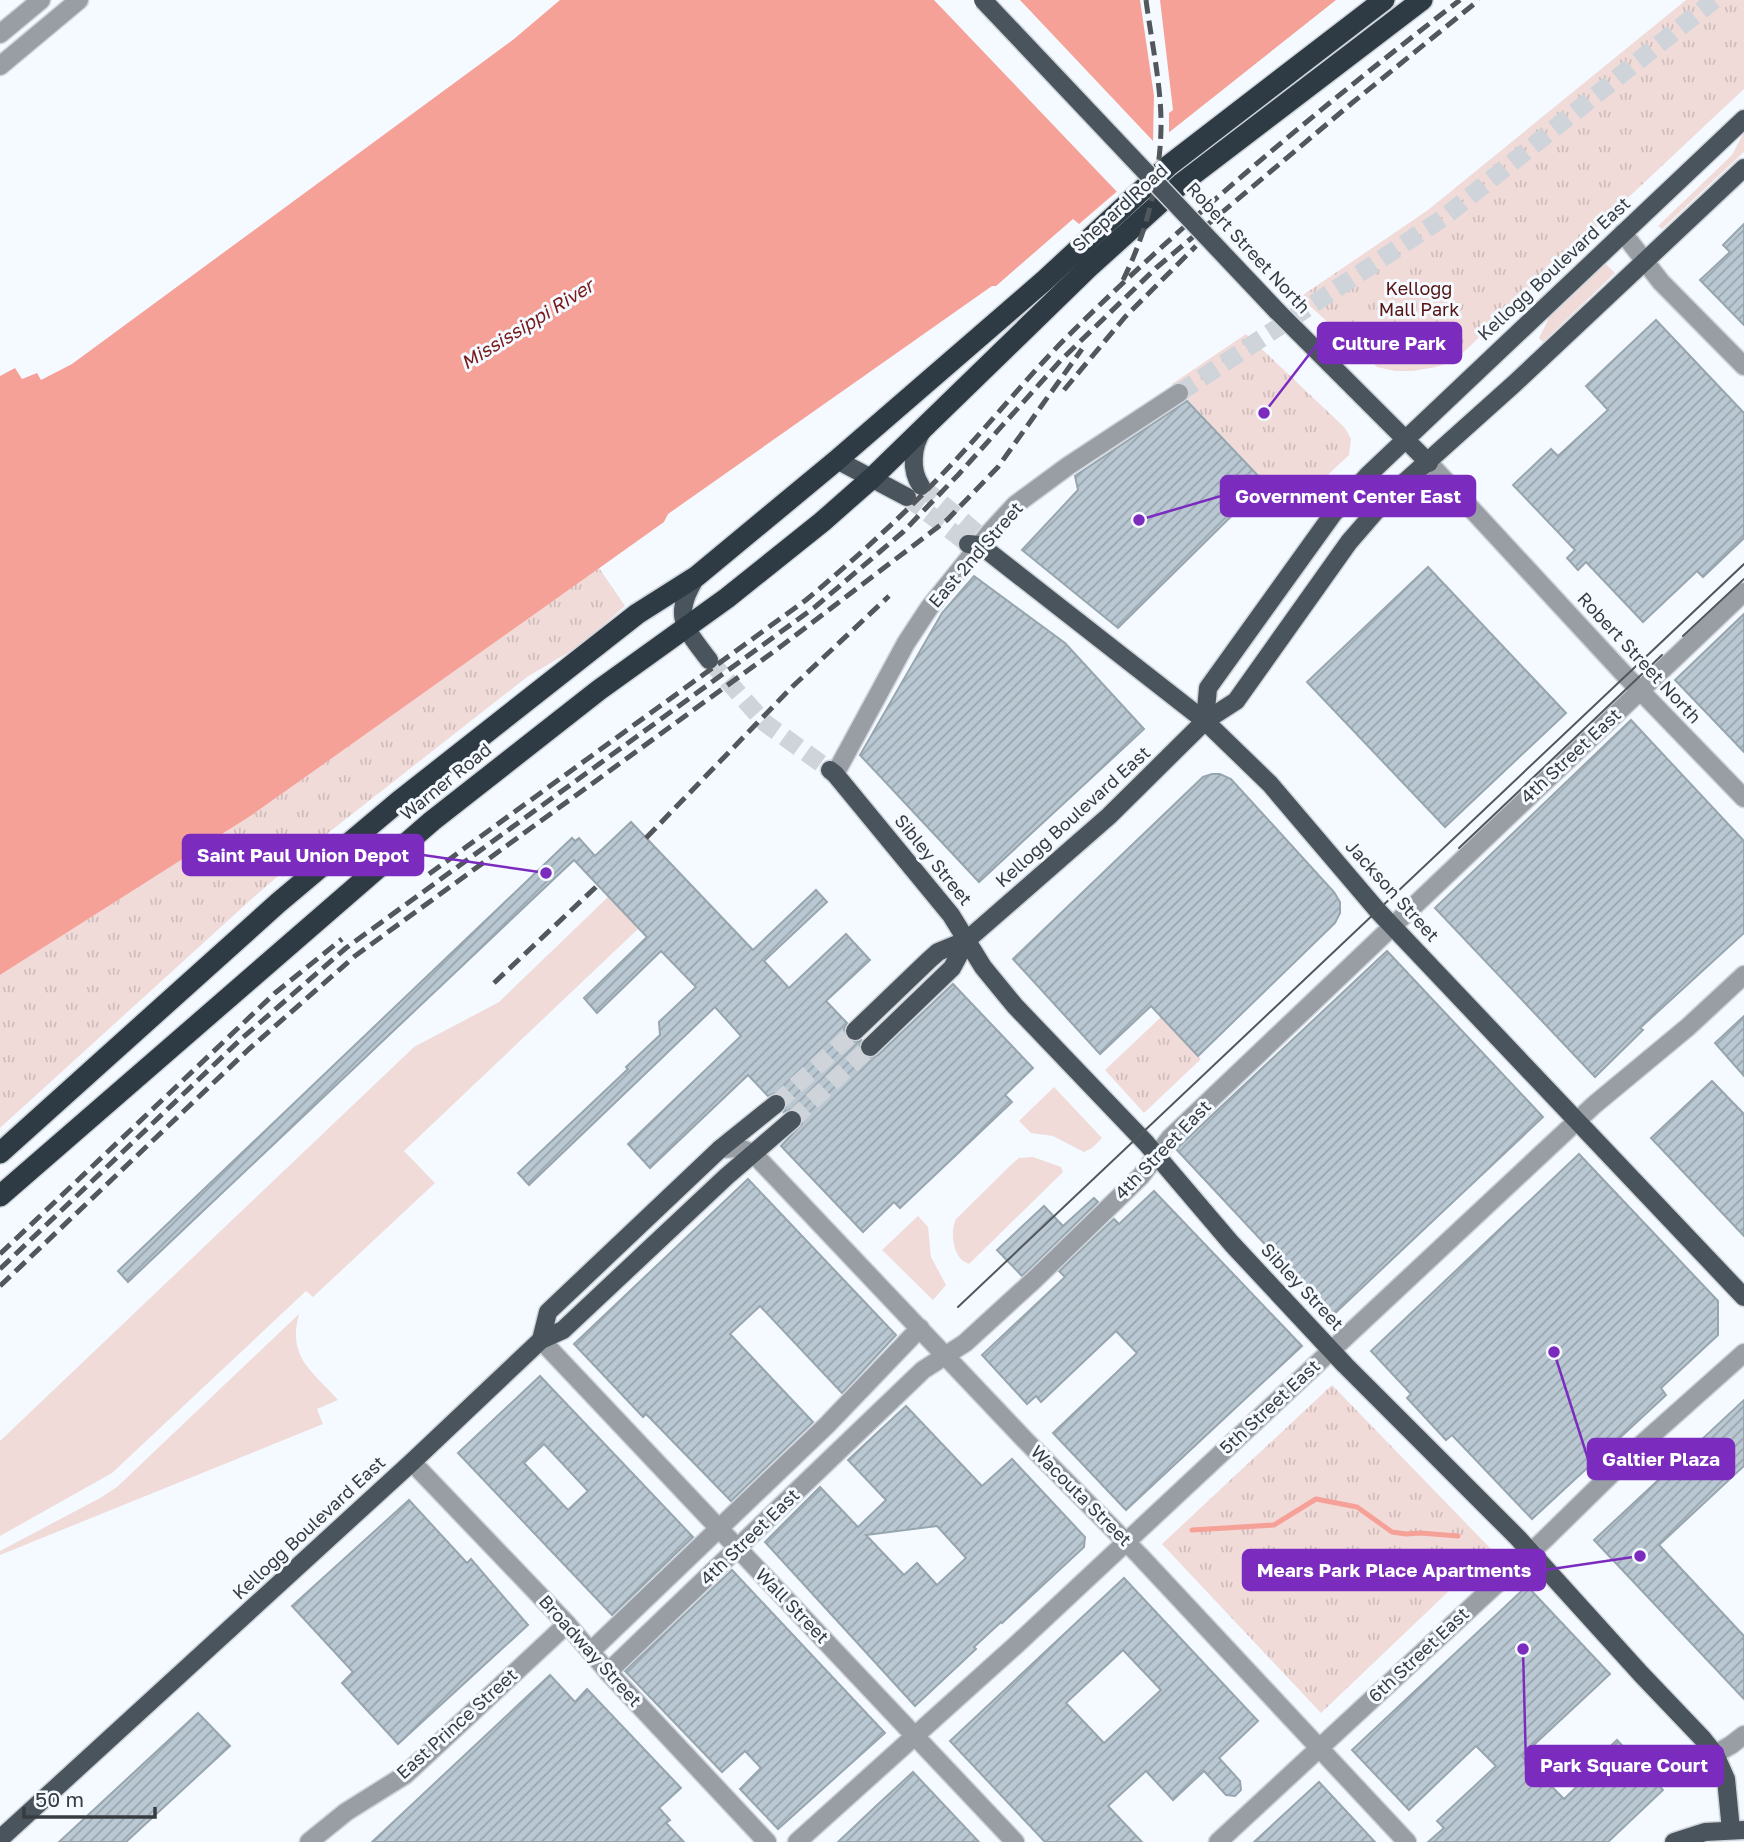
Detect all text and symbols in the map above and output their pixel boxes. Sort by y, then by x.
street label: Shepard Road [1067,159,1172,256]
street label: Robert Street North [1182,177,1315,317]
street label: Kellogg Boulevard East [1472,192,1634,345]
water label: Mississippi River [456,272,599,374]
park label: Kellogg Mall Park [1379,277,1459,320]
callout: Culture Park [1318,323,1461,363]
text: Culture Park [1332,331,1446,354]
callout: Government Center East [1221,476,1475,516]
text: Government Center East [1235,484,1461,507]
street label: East 2nd Street [923,497,1027,612]
street label: Robert Street North [1573,587,1706,727]
street label: 4th Street East [1516,703,1625,807]
street label: Warner Road [395,738,495,825]
street label: Kellogg Boulevard East [990,741,1154,892]
street label: Sibley Street [890,809,977,909]
callout: Saint Paul Union Depot [183,835,423,875]
street label: Jackson Street [1341,835,1444,946]
text: Saint Paul Union Depot [197,843,410,866]
street label: 4th Street East [1109,1095,1215,1203]
street label: Sibley Street [1257,1238,1349,1334]
street label: 5th Street East [1215,1354,1324,1458]
callout: Galtier Plaza [1588,1439,1734,1479]
street label: Wacouta Street [1027,1440,1137,1550]
text: Galtier Plaza [1602,1447,1720,1470]
street label: Kellogg Boulevard East [227,1451,389,1604]
street label: 4th Street East [695,1483,803,1589]
callout: Mears Park Place Apartments [1243,1550,1545,1590]
text: Mears Park Place Apartments [1257,1558,1532,1581]
street label: Wall Street [751,1563,834,1647]
street label: Broadway Street [535,1590,647,1711]
street label: 6th Street East [1364,1602,1473,1706]
street label: East Prince Street [391,1663,521,1783]
callout: Park Square Court [1526,1746,1723,1786]
text: Park Square Court [1540,1753,1708,1776]
scale bar [24,1776,156,1820]
text: 50 m [35,1786,84,1812]

